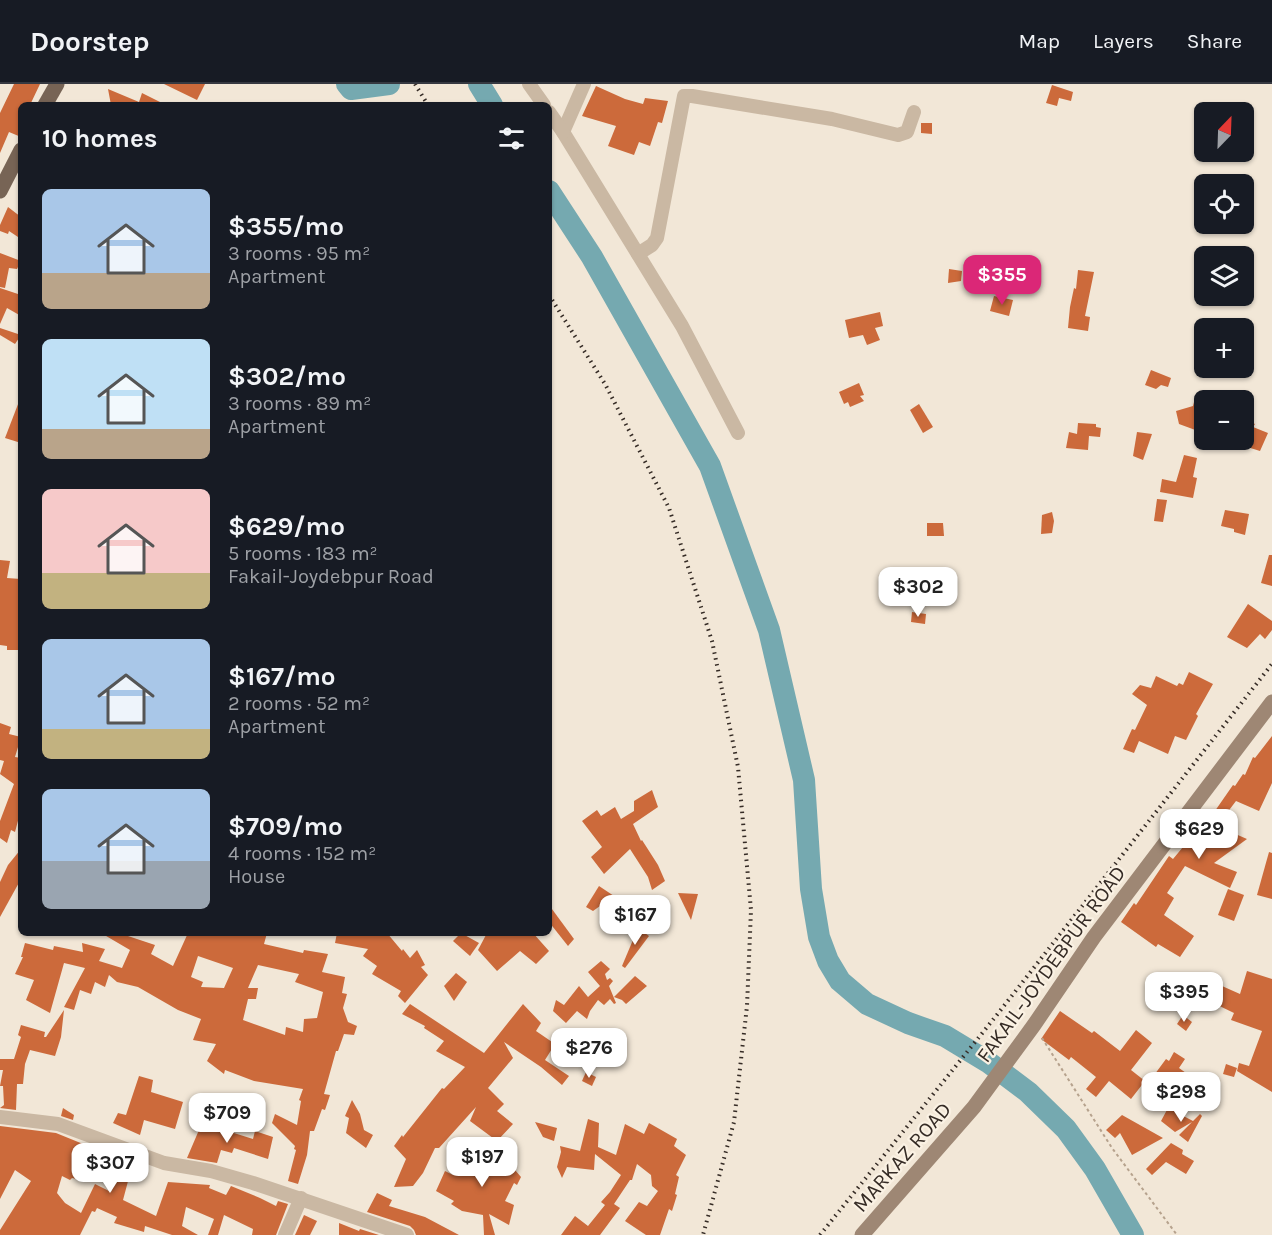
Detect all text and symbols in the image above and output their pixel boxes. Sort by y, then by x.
text: Doorstep [30,25,150,58]
text: Map [1018,29,1060,53]
text: Layers [1093,29,1154,53]
text: Share [1187,29,1242,53]
north arrow [1194,102,1254,162]
map controls [1194,102,1254,450]
icon: filters [495,122,528,155]
text: 10 homes [42,123,157,154]
button: locate [1194,174,1254,234]
text: $355/mo [228,211,344,242]
icon: home [90,213,162,285]
text: 3 rooms · 95 m² [228,242,370,265]
button: layers [1194,246,1254,306]
pin: $355 [966,255,1038,306]
text: $355 [977,263,1027,286]
text: Apartment [228,265,326,288]
button: + [1194,318,1254,378]
text: $302/mo [228,361,346,392]
icon: home [90,363,162,435]
button: − [1194,390,1254,450]
text: 3 rooms · 89 m² [228,392,371,415]
text: Apartment [228,415,326,438]
text: $629/mo [228,511,345,542]
icon: home [90,513,162,585]
text: 5 rooms · 183 m² [228,542,378,565]
text: Fakail-Joydebpur Road [228,565,434,588]
pin: $302 [882,567,954,618]
text: $302 [893,575,943,598]
text: $167/mo [228,661,336,692]
icon: home [90,663,162,735]
text: 2 rooms · 52 m² [228,692,370,715]
text: Apartment [228,715,326,738]
pin: $629 [1163,809,1235,860]
text: $709/mo [228,811,343,842]
icon: home [90,813,162,885]
text: $629 [1174,817,1224,840]
text: 4 rooms · 152 m² [228,842,376,865]
street label: FAKAIL-JOYDEBPUR ROAD [972,861,1130,1067]
text: House [228,865,285,888]
pin: $167 [599,895,671,946]
text: $167 [614,903,657,926]
pin: $395 [1148,972,1220,1023]
text: $395 [1159,980,1209,1003]
pin: $276 [553,1028,625,1079]
text: $276 [565,1036,613,1059]
pin: $298 [1145,1072,1217,1123]
text: $298 [1155,1080,1207,1103]
pin: $709 [191,1093,263,1144]
street label: MARKAZ ROAD [848,1097,956,1217]
text: $709 [203,1101,251,1124]
pin: $197 [446,1137,518,1188]
pin: $307 [74,1143,146,1194]
text: $197 [460,1145,504,1168]
text: $307 [86,1151,134,1174]

